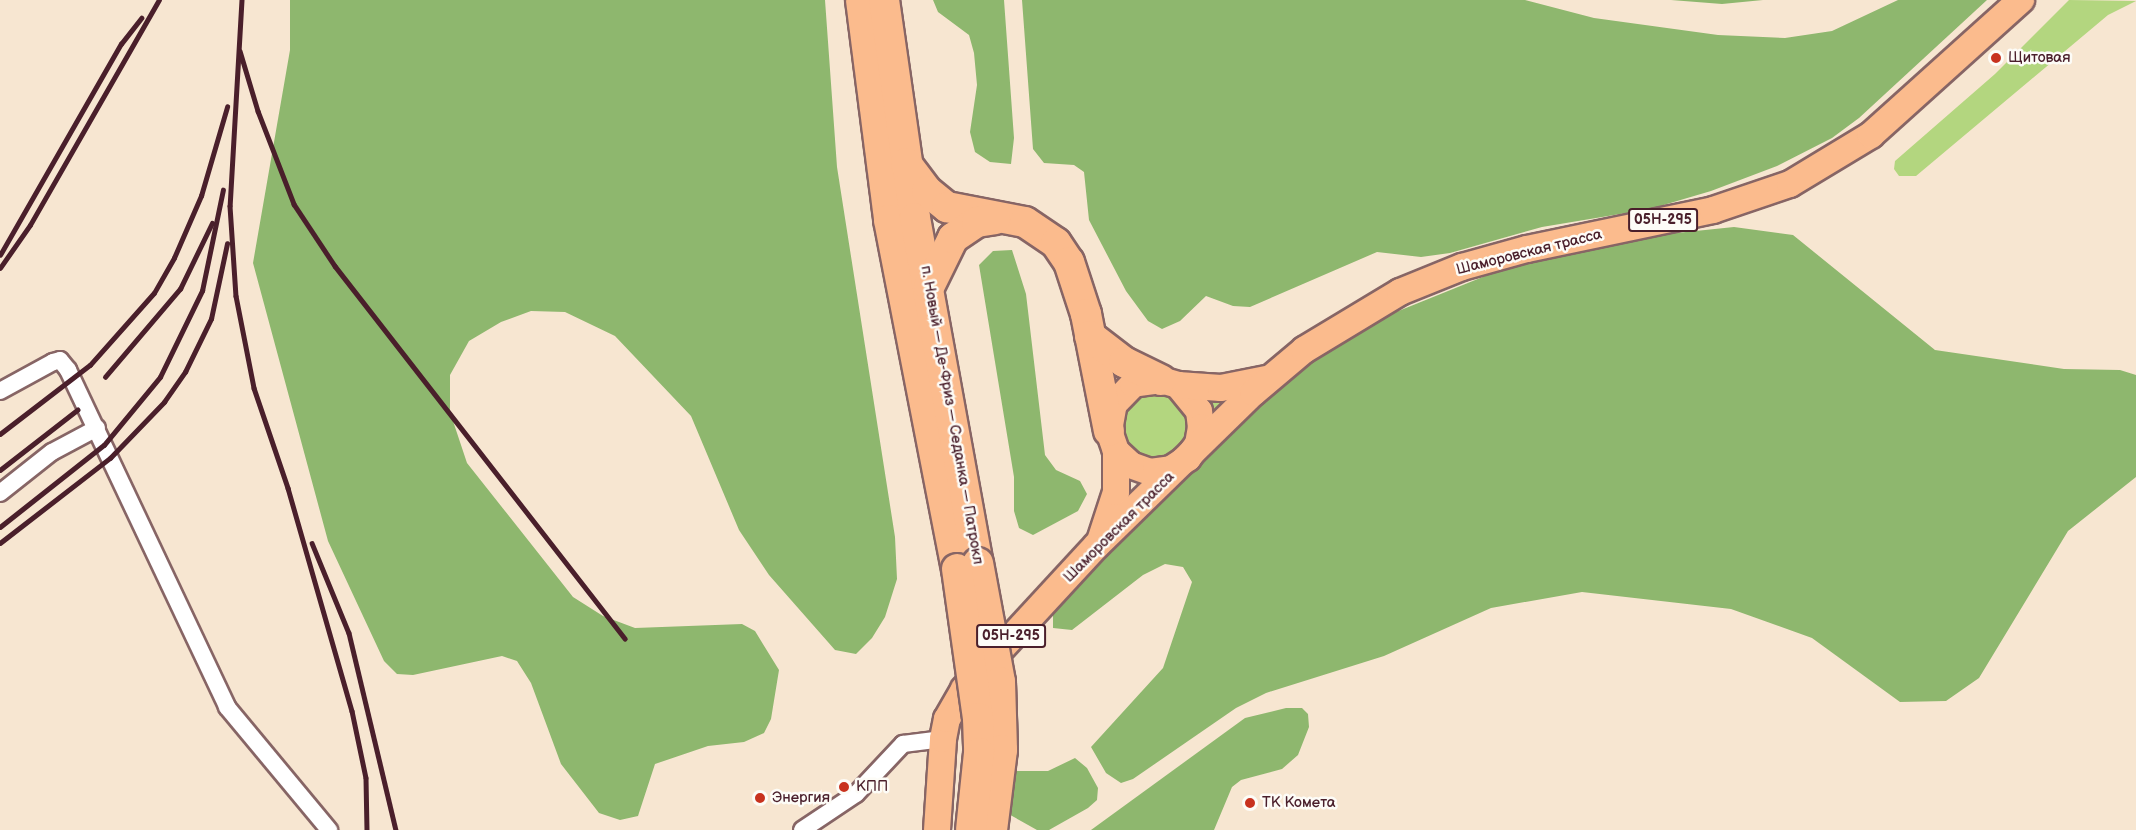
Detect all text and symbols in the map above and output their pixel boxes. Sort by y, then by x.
place label: Щитовая [2008,49,2071,67]
marker: Щитовая [1989,51,2003,65]
road number: 05Н-295 [1627,209,1699,231]
street label: Шаморовская трасса [1454,225,1604,279]
street label: п. Новый — Де-Фриз — Седанка — Патрокл [916,262,988,568]
street label: Шаморовская трасса [1060,468,1178,586]
road number: 05Н-295 [975,625,1047,647]
place label: КПП [856,778,888,796]
marker: КПП [837,780,851,794]
place label: Энергия [772,789,830,807]
marker: Энергия [753,791,767,805]
place label: ТК Комета [1262,794,1336,812]
marker: ТК Комета [1243,796,1257,810]

